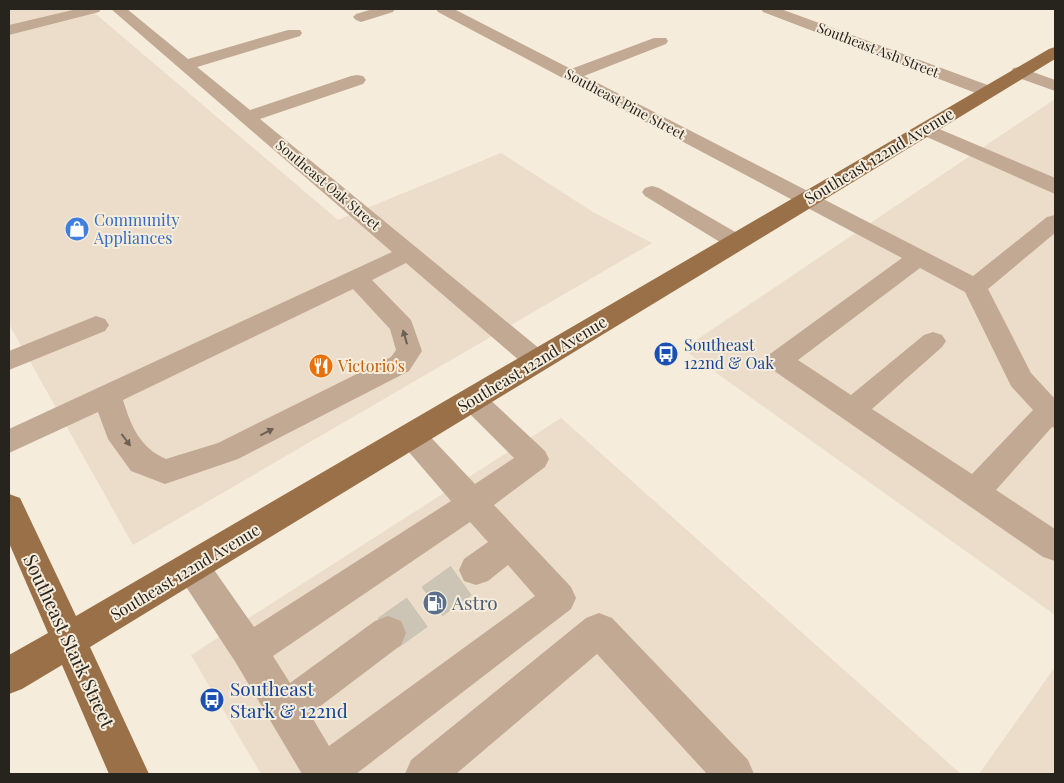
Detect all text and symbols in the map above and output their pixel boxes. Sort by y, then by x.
street label: Southeast Ash Street [815,18,943,82]
street label: Southeast Pine Street [562,64,690,144]
street label: Southeast 122nd Avenue [800,103,957,209]
street label: Southeast Oak Street [272,135,385,235]
place label: Community Appliances [93,209,179,248]
shop icon: Community Appliances [64,216,90,242]
street label: Southeast 122nd Avenue [453,311,610,417]
one-way arrow [400,329,408,344]
place label: Southeast 122nd & Oak [684,334,774,373]
bus stop icon: Southeast 122nd & Oak [653,341,679,367]
restaurant icon: Victorio's [308,353,334,379]
place label: Victorio's [337,355,405,376]
one-way arrow [260,427,274,435]
one-way arrow [120,433,131,446]
street label: Southeast 122nd Avenue [106,519,263,625]
street label: Southeast Stark Street [18,550,122,732]
place label: Astro [451,589,498,615]
fuel station icon: Astro [422,590,448,616]
place label: Southeast Stark & 122nd [230,675,348,723]
bus stop icon: Southeast Stark & 122nd [199,687,225,713]

